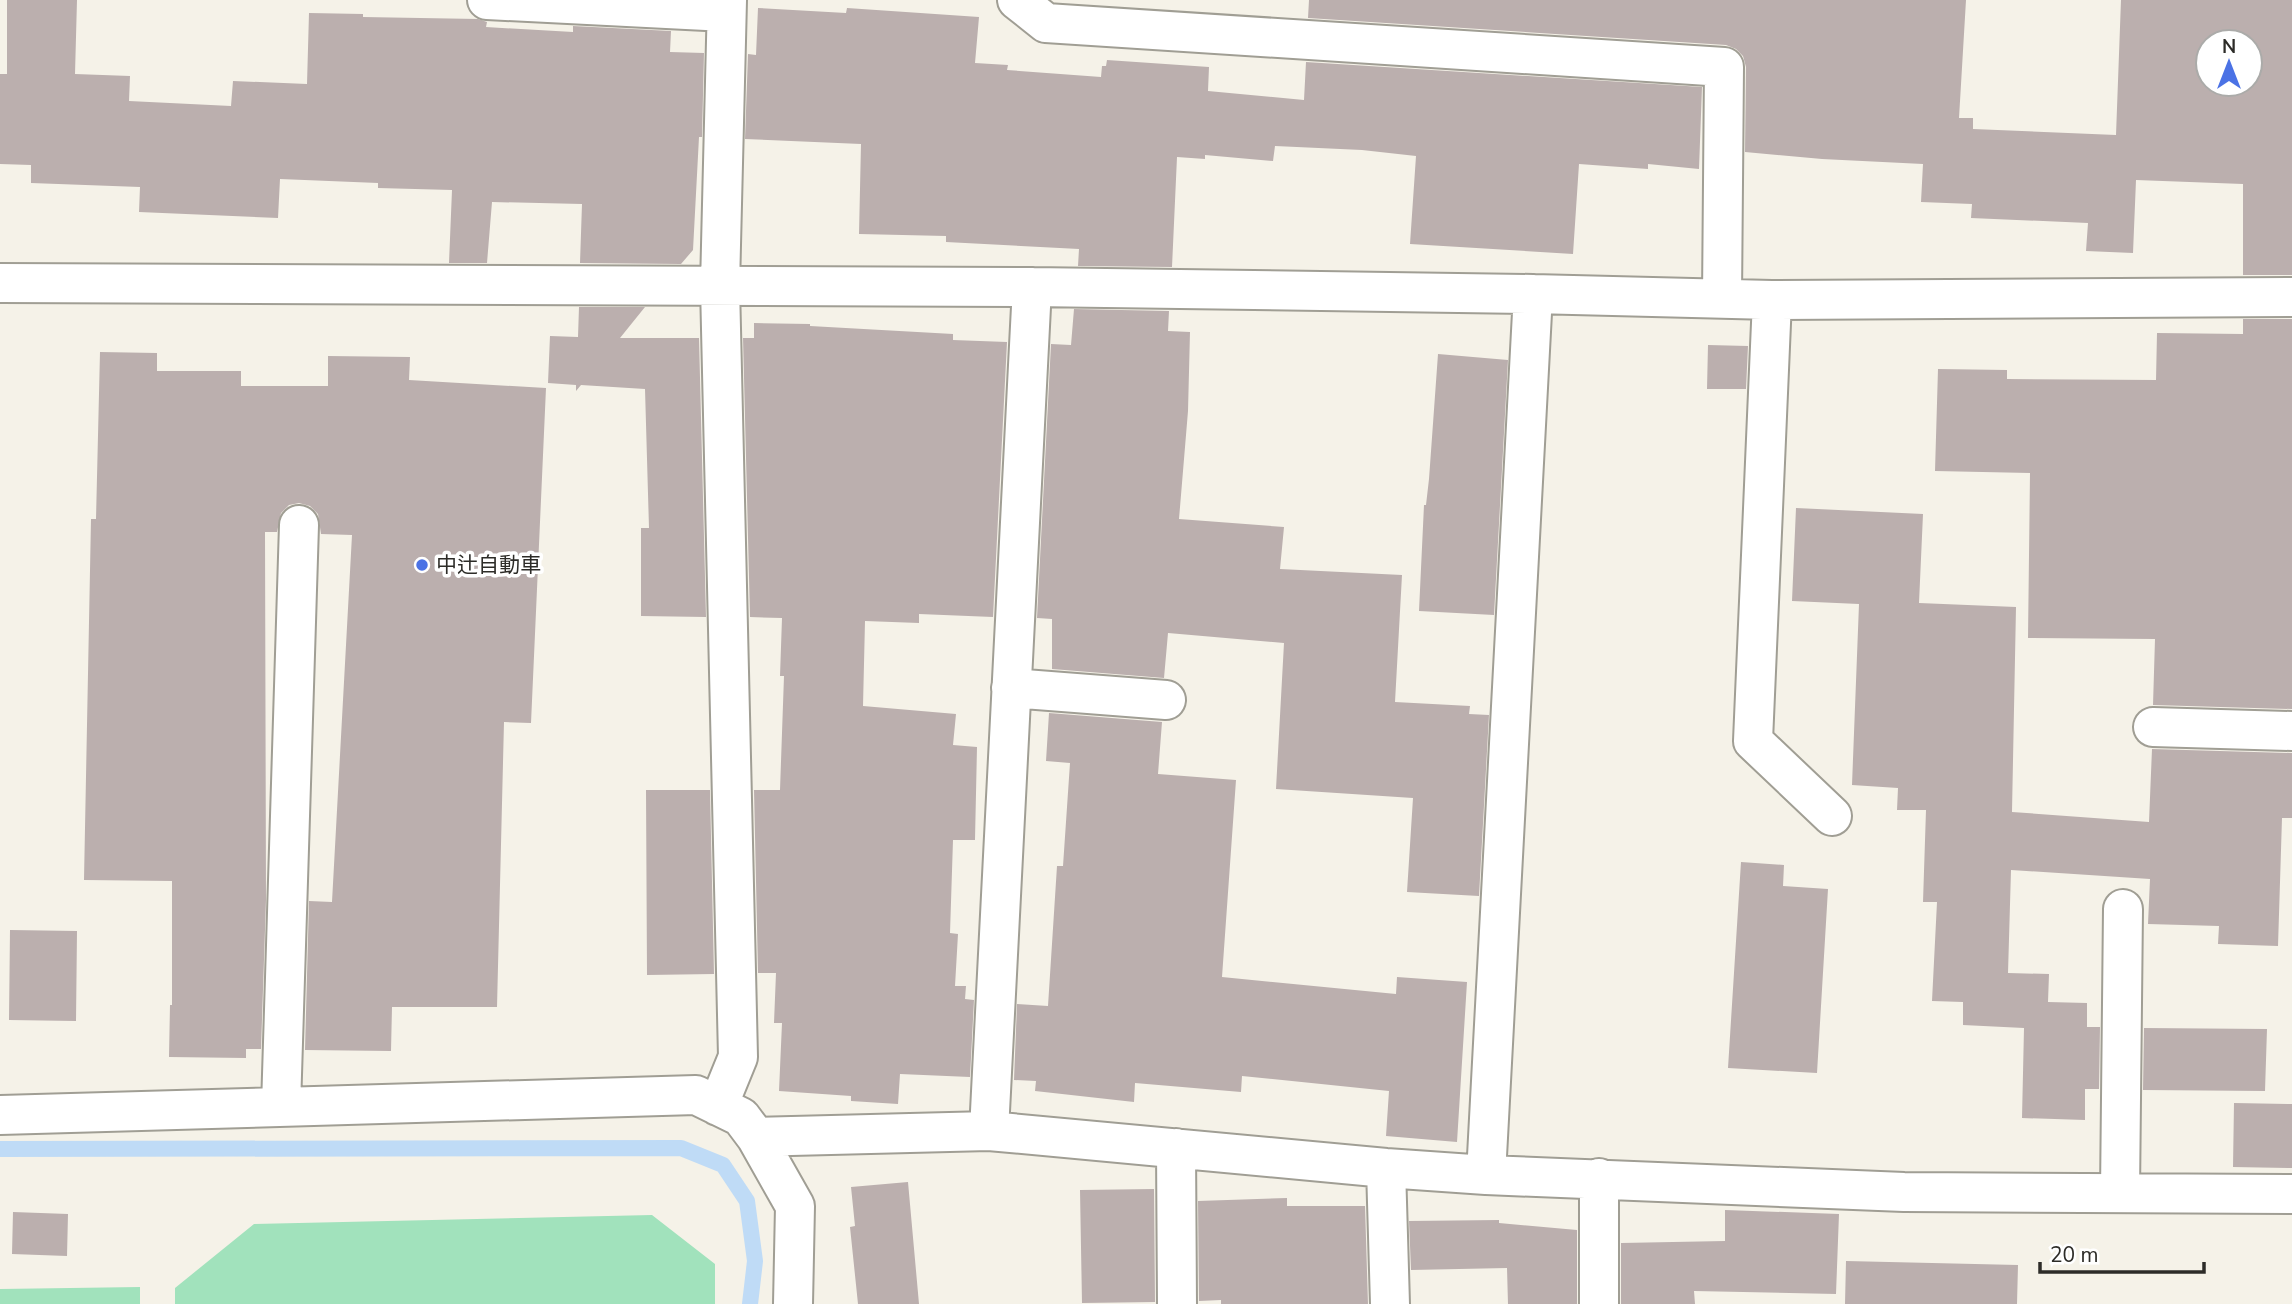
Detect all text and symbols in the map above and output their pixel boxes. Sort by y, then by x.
north arrow [2194,28,2264,98]
text: N [2222,34,2236,60]
place label: 中辻自動車 [436,551,541,579]
marker: 中辻自動車 [414,557,430,573]
scale bar [2040,1230,2204,1274]
text: 20 m [2050,1241,2099,1269]

